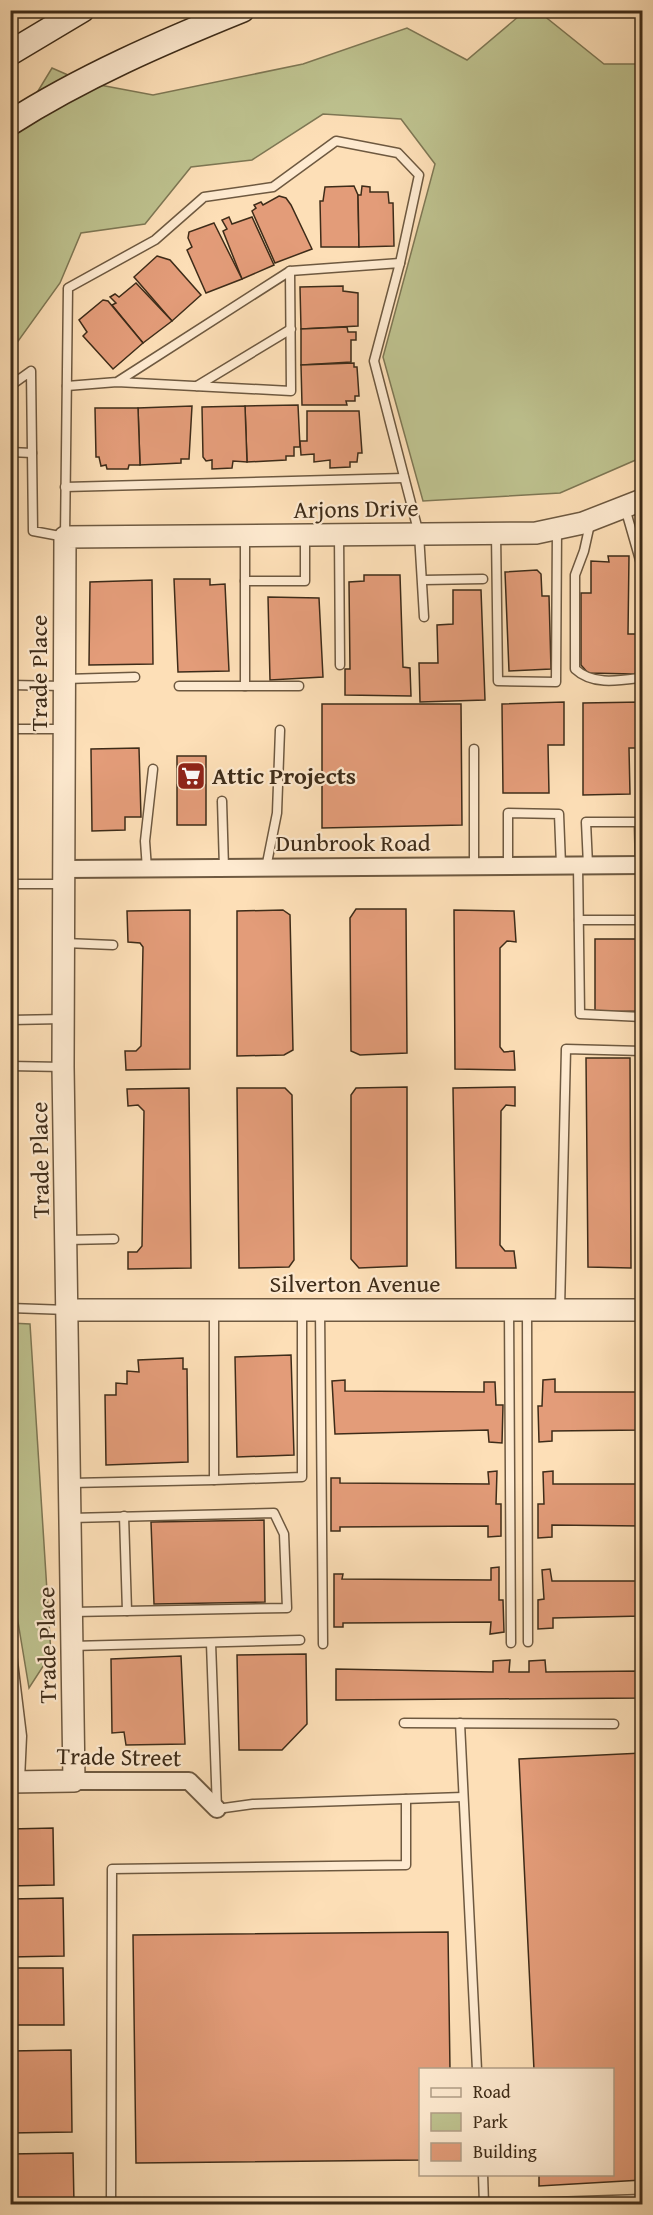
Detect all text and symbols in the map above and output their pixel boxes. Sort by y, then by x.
street label: Arjons Drive [293,490,419,527]
street label: Trade Place [21,615,56,731]
place label: Attic Projects [212,758,356,793]
supermarket icon: Attic Projects [175,760,207,792]
street label: Dunbrook Road [275,825,431,860]
street label: Trade Place [21,1101,58,1219]
street label: Silverton Avenue [270,1266,440,1301]
street label: Trade Place [28,1586,65,1704]
street label: Trade Street [56,1738,182,1775]
legend [419,2068,614,2176]
text: Road [473,2078,511,2105]
text: Park [473,2108,509,2135]
text: Building [473,2138,537,2165]

